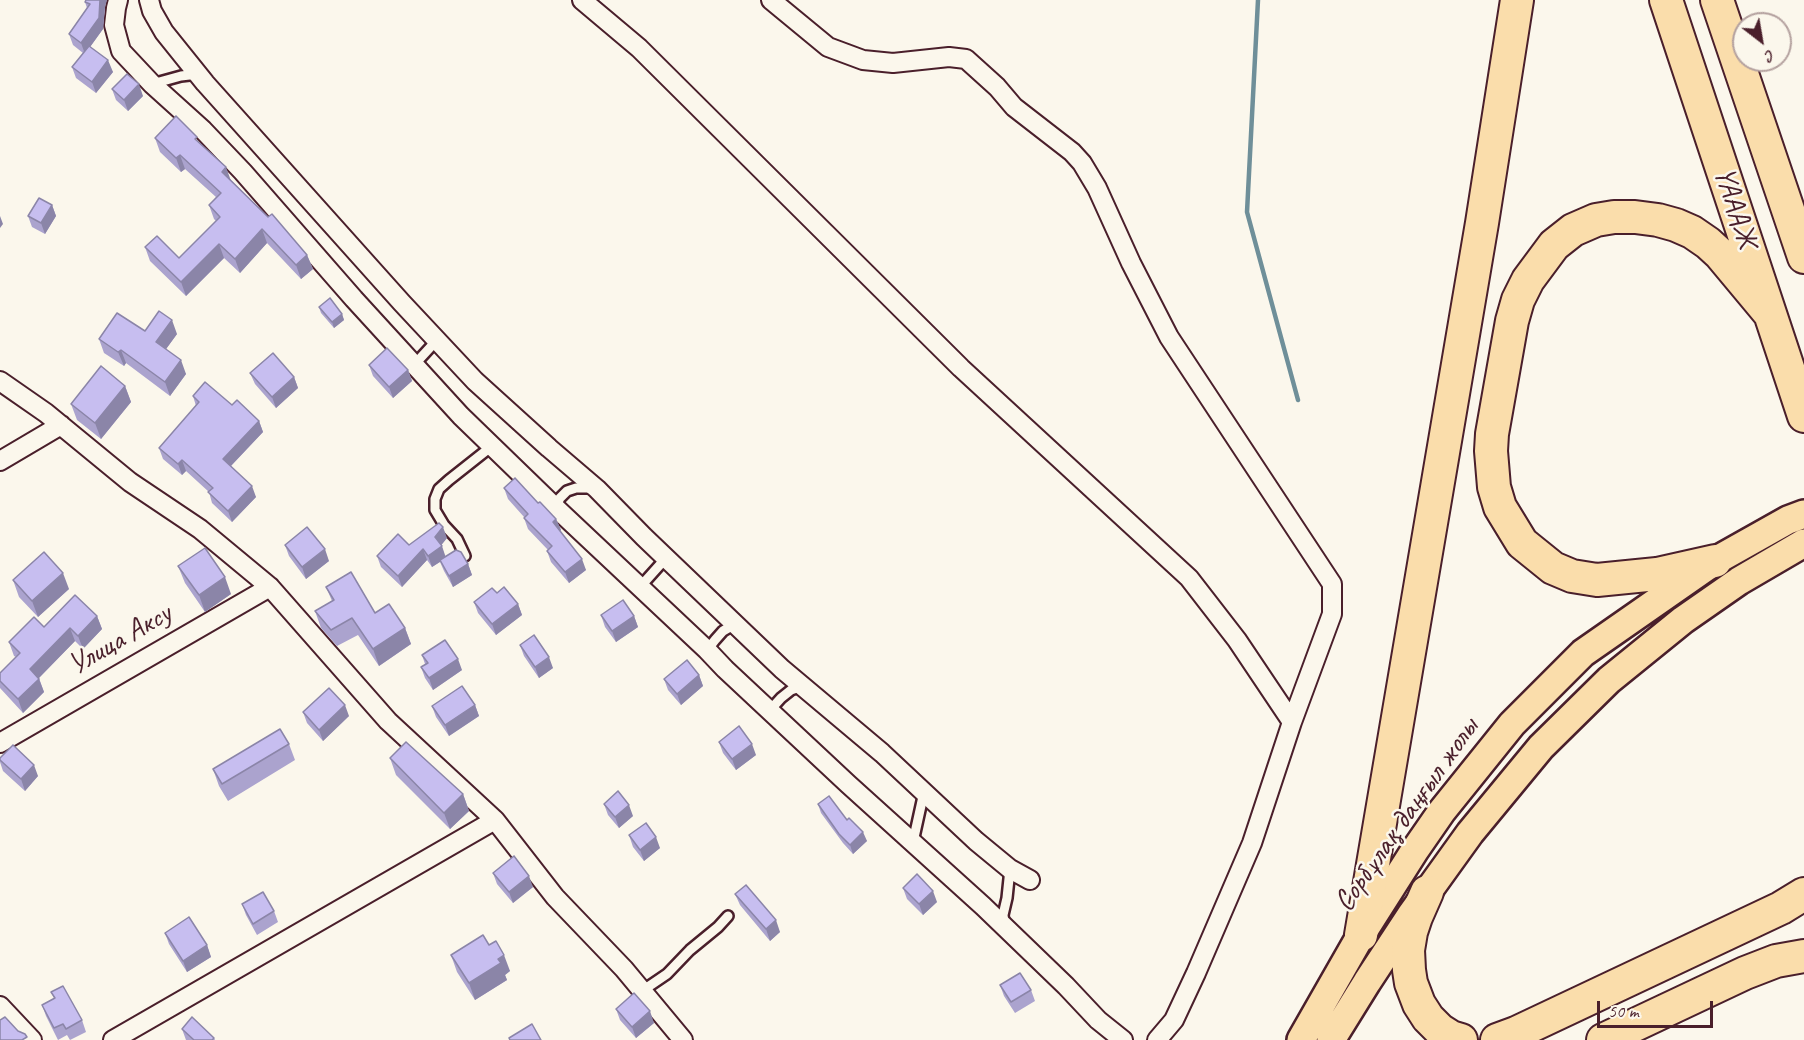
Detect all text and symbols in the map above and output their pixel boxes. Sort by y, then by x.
north arrow [1732,12,1792,72]
text: С [1762,45,1779,66]
street label: ҮАААЖ [1705,163,1765,253]
street label: Улица Аксу [62,596,178,684]
street label: Сорбұлақ даңғыл жолы [1327,711,1487,919]
scale bar [1600,989,1716,1027]
text: 50 m [1608,1000,1639,1022]

